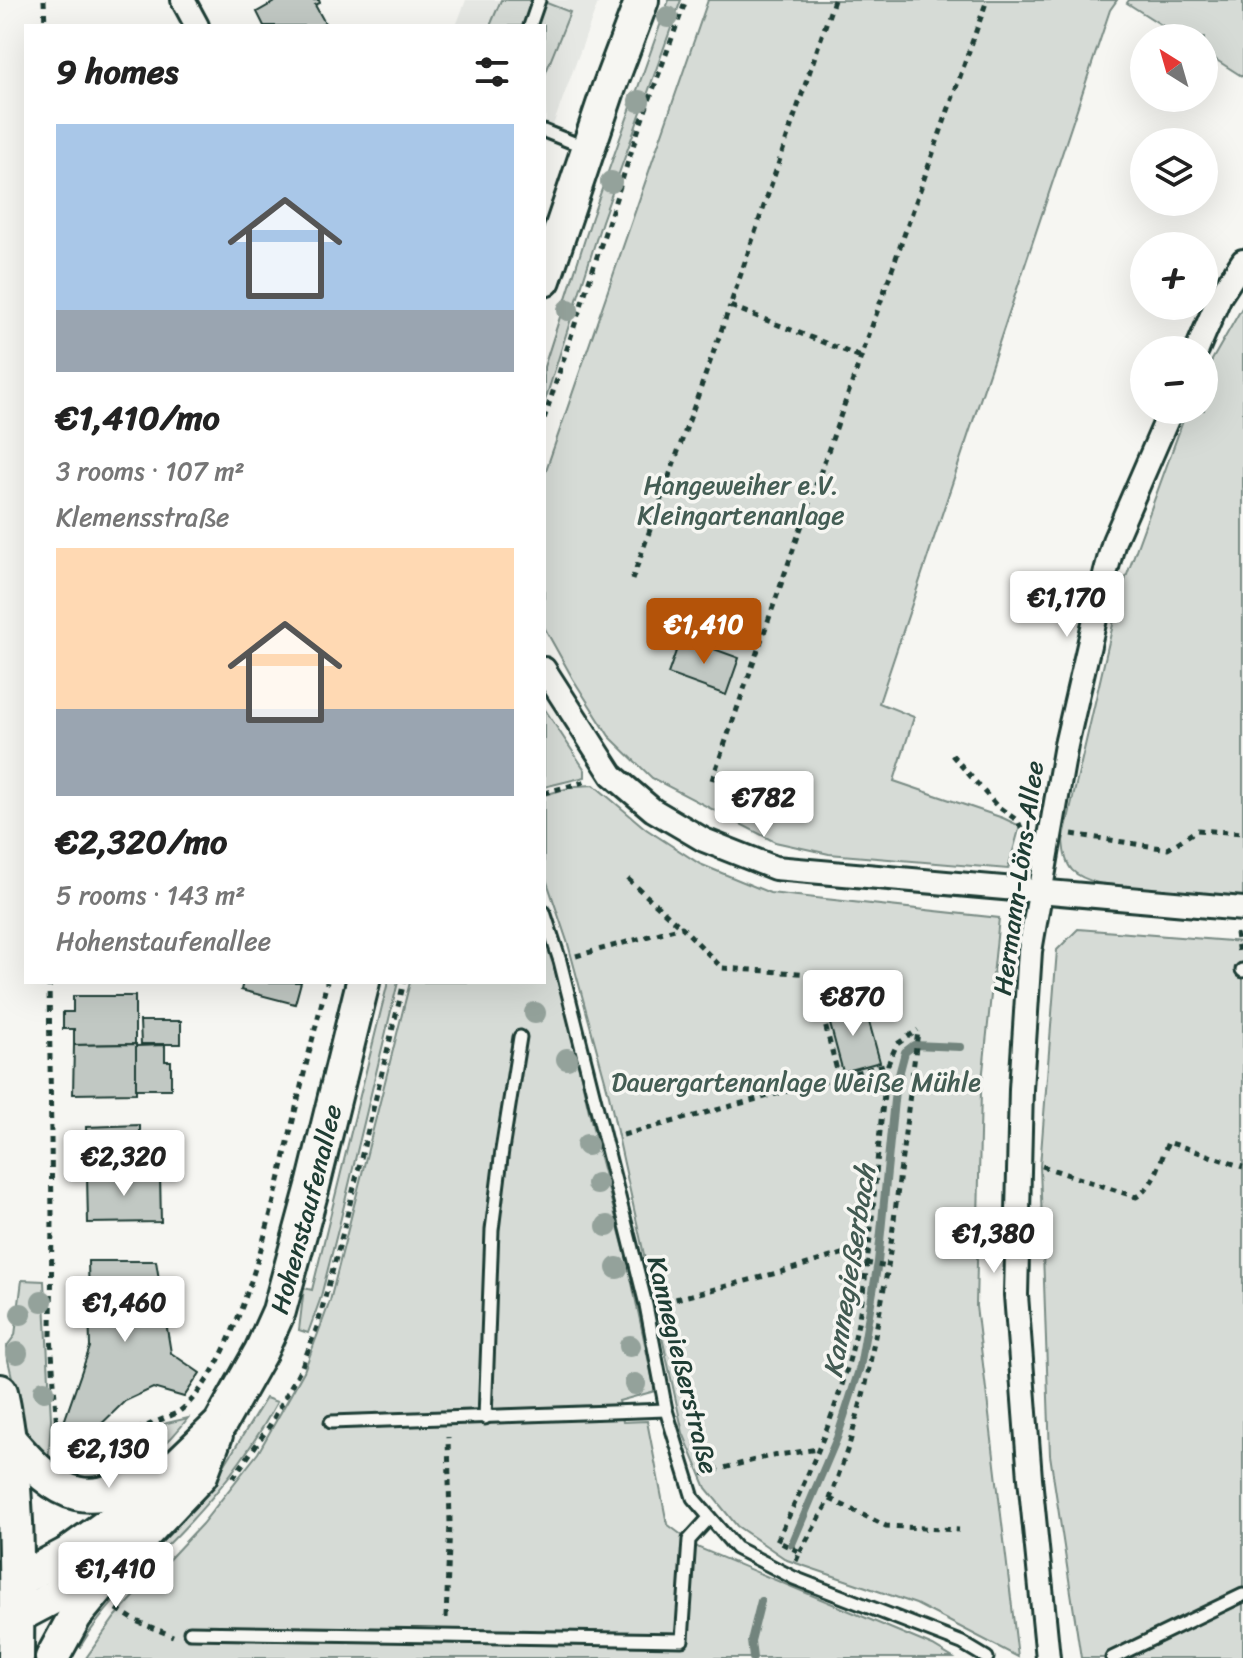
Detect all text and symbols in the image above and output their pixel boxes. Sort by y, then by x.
north arrow [1130,24,1218,112]
map controls [1130,24,1218,424]
text: 9 homes [56,42,178,102]
icon: filters [470,50,514,94]
button: layers [1130,128,1218,216]
icon: home [213,176,357,320]
button: + [1130,232,1218,320]
button: − [1130,336,1218,424]
text: €1,410/mo [56,388,220,448]
text: 3 rooms · 107 m² [56,448,245,494]
park label: Hangeweiher e.V. Kleingartenanlage [637,462,845,538]
text: Klemensstraße [56,494,229,540]
pin: €1,170 [1002,571,1132,639]
text: €1,170 [1028,574,1106,620]
pin: €1,410 [639,598,769,666]
icon: home [213,600,357,744]
text: €1,410 [664,601,744,647]
street label: Hermann-Löns-Allee [979,758,1057,998]
pin: €782 [717,771,811,839]
text: €782 [733,774,795,820]
text: €2,320/mo [56,812,227,872]
text: 5 rooms · 143 m² [56,872,245,918]
text: Hohenstaufenallee [56,918,271,964]
pin: €870 [806,970,900,1038]
text: €870 [821,973,885,1019]
park label: Dauergartenanlage Weiße Mühle [611,1059,981,1105]
street label: Hohenstaufenallee [256,1099,355,1319]
pin: €2,320 [59,1130,189,1198]
text: €2,320 [82,1133,166,1179]
water label: Kannegießerbach [808,1159,890,1381]
pin: €1,380 [929,1207,1059,1275]
text: €1,380 [953,1210,1035,1256]
street label: Kannegießerstraße [634,1251,732,1479]
pin: €1,460 [60,1276,190,1344]
text: €1,460 [84,1279,166,1325]
pin: €2,130 [44,1422,174,1490]
text: €2,130 [68,1425,150,1471]
pin: €1,410 [51,1542,181,1610]
text: €1,410 [76,1545,156,1591]

